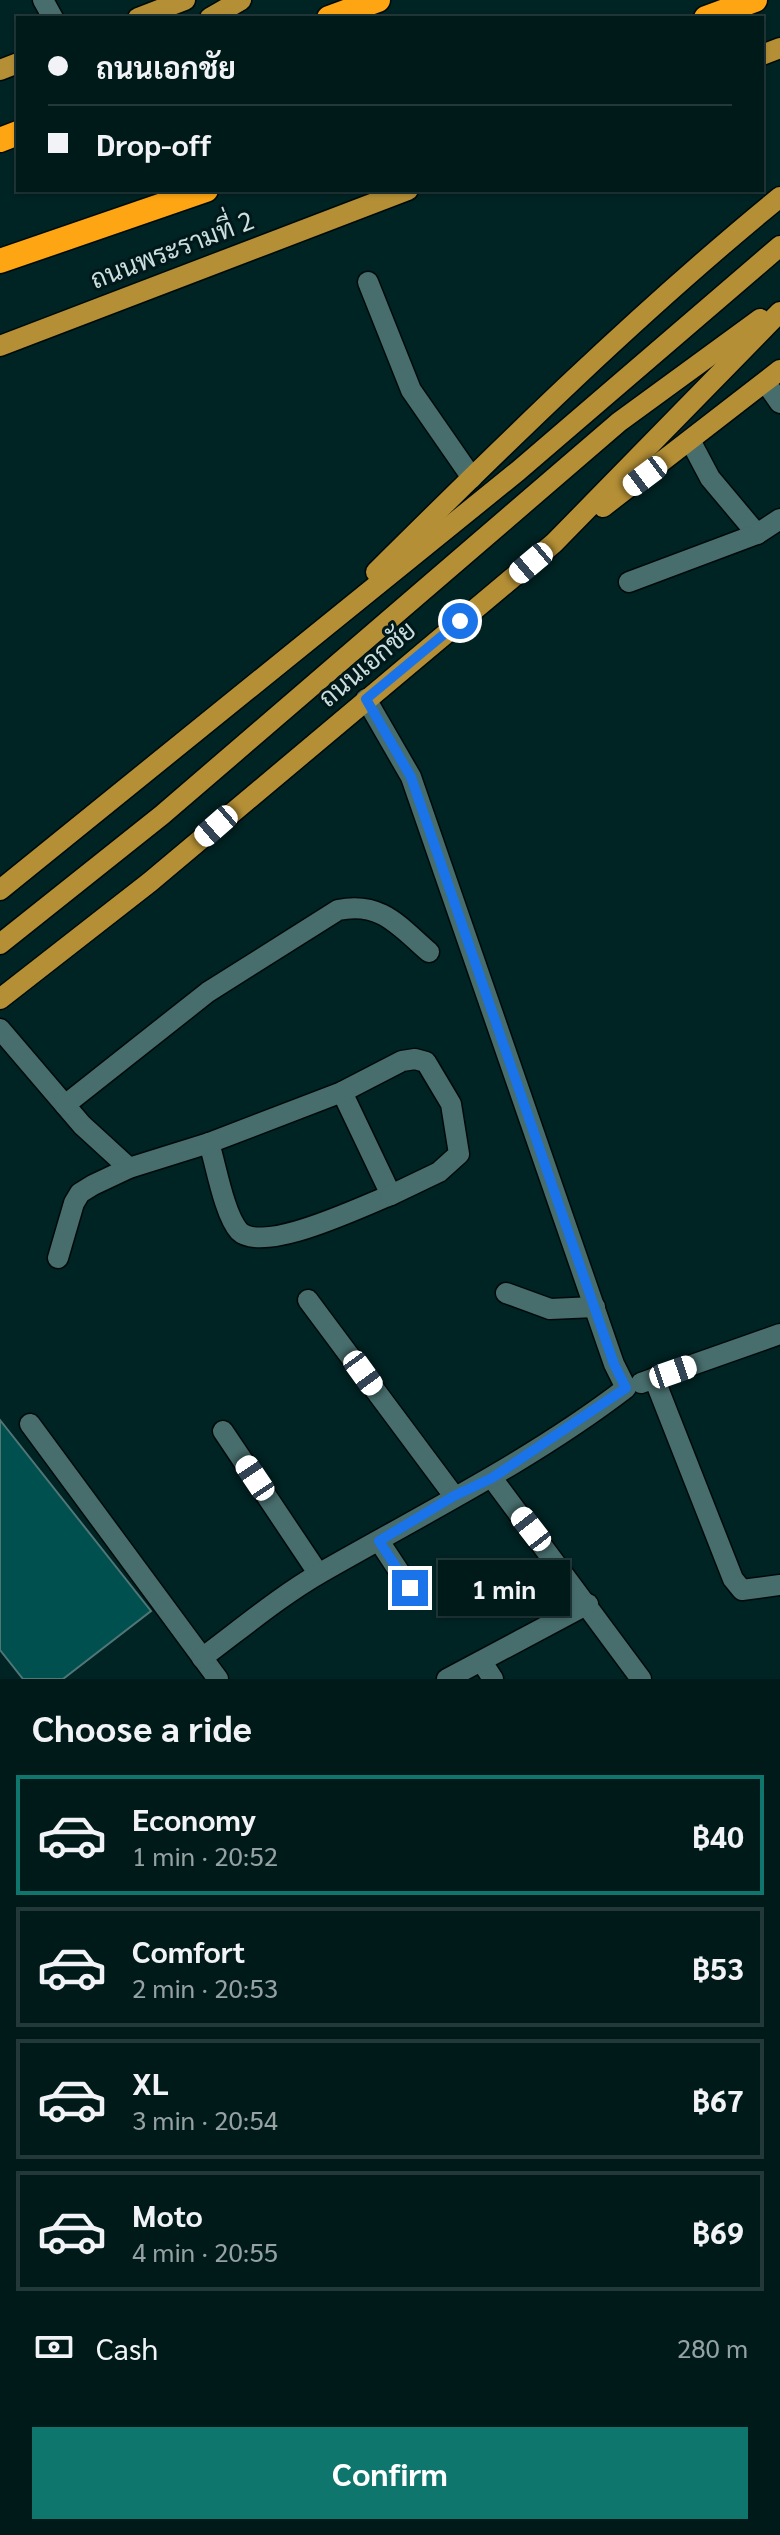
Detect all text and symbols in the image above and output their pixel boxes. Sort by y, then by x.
text: ถนนเอกชัย [96,47,236,86]
text: Drop-off [96,124,211,163]
street label: ถนนพระรามที่ 2 [84,199,258,295]
car [619,452,671,500]
car [505,538,557,588]
route start [442,603,478,639]
street label: ถนนเอกชัย [310,612,422,713]
car [190,801,242,851]
car [339,1347,387,1399]
car [646,1353,700,1391]
car [232,1451,278,1505]
car [507,1503,555,1555]
callout: 1 min [438,1560,570,1616]
route end [392,1570,428,1606]
text: 1 min [472,1571,536,1605]
text: Choose a ride [32,1704,252,1750]
icon: car [36,1799,108,1871]
text: Economy [132,1799,256,1838]
text: ฿40 [692,1816,744,1855]
text: 1 min · 20:52 [132,1838,278,1872]
icon: car [36,1931,108,2003]
text: Comfort [132,1931,245,1970]
text: ฿53 [692,1948,744,1987]
text: 2 min · 20:53 [132,1970,278,2004]
icon: car [36,2063,108,2135]
text: XL [132,2063,169,2102]
text: ฿67 [692,2080,744,2119]
text: 3 min · 20:54 [132,2102,278,2136]
icon: car [36,2195,108,2267]
text: Moto [132,2195,203,2234]
text: ฿69 [692,2212,744,2251]
text: 4 min · 20:55 [132,2234,278,2268]
icon: cash [32,2325,76,2369]
text: Cash [96,2328,158,2367]
text: 280 m [677,2330,748,2364]
button: Confirm [32,2427,748,2519]

